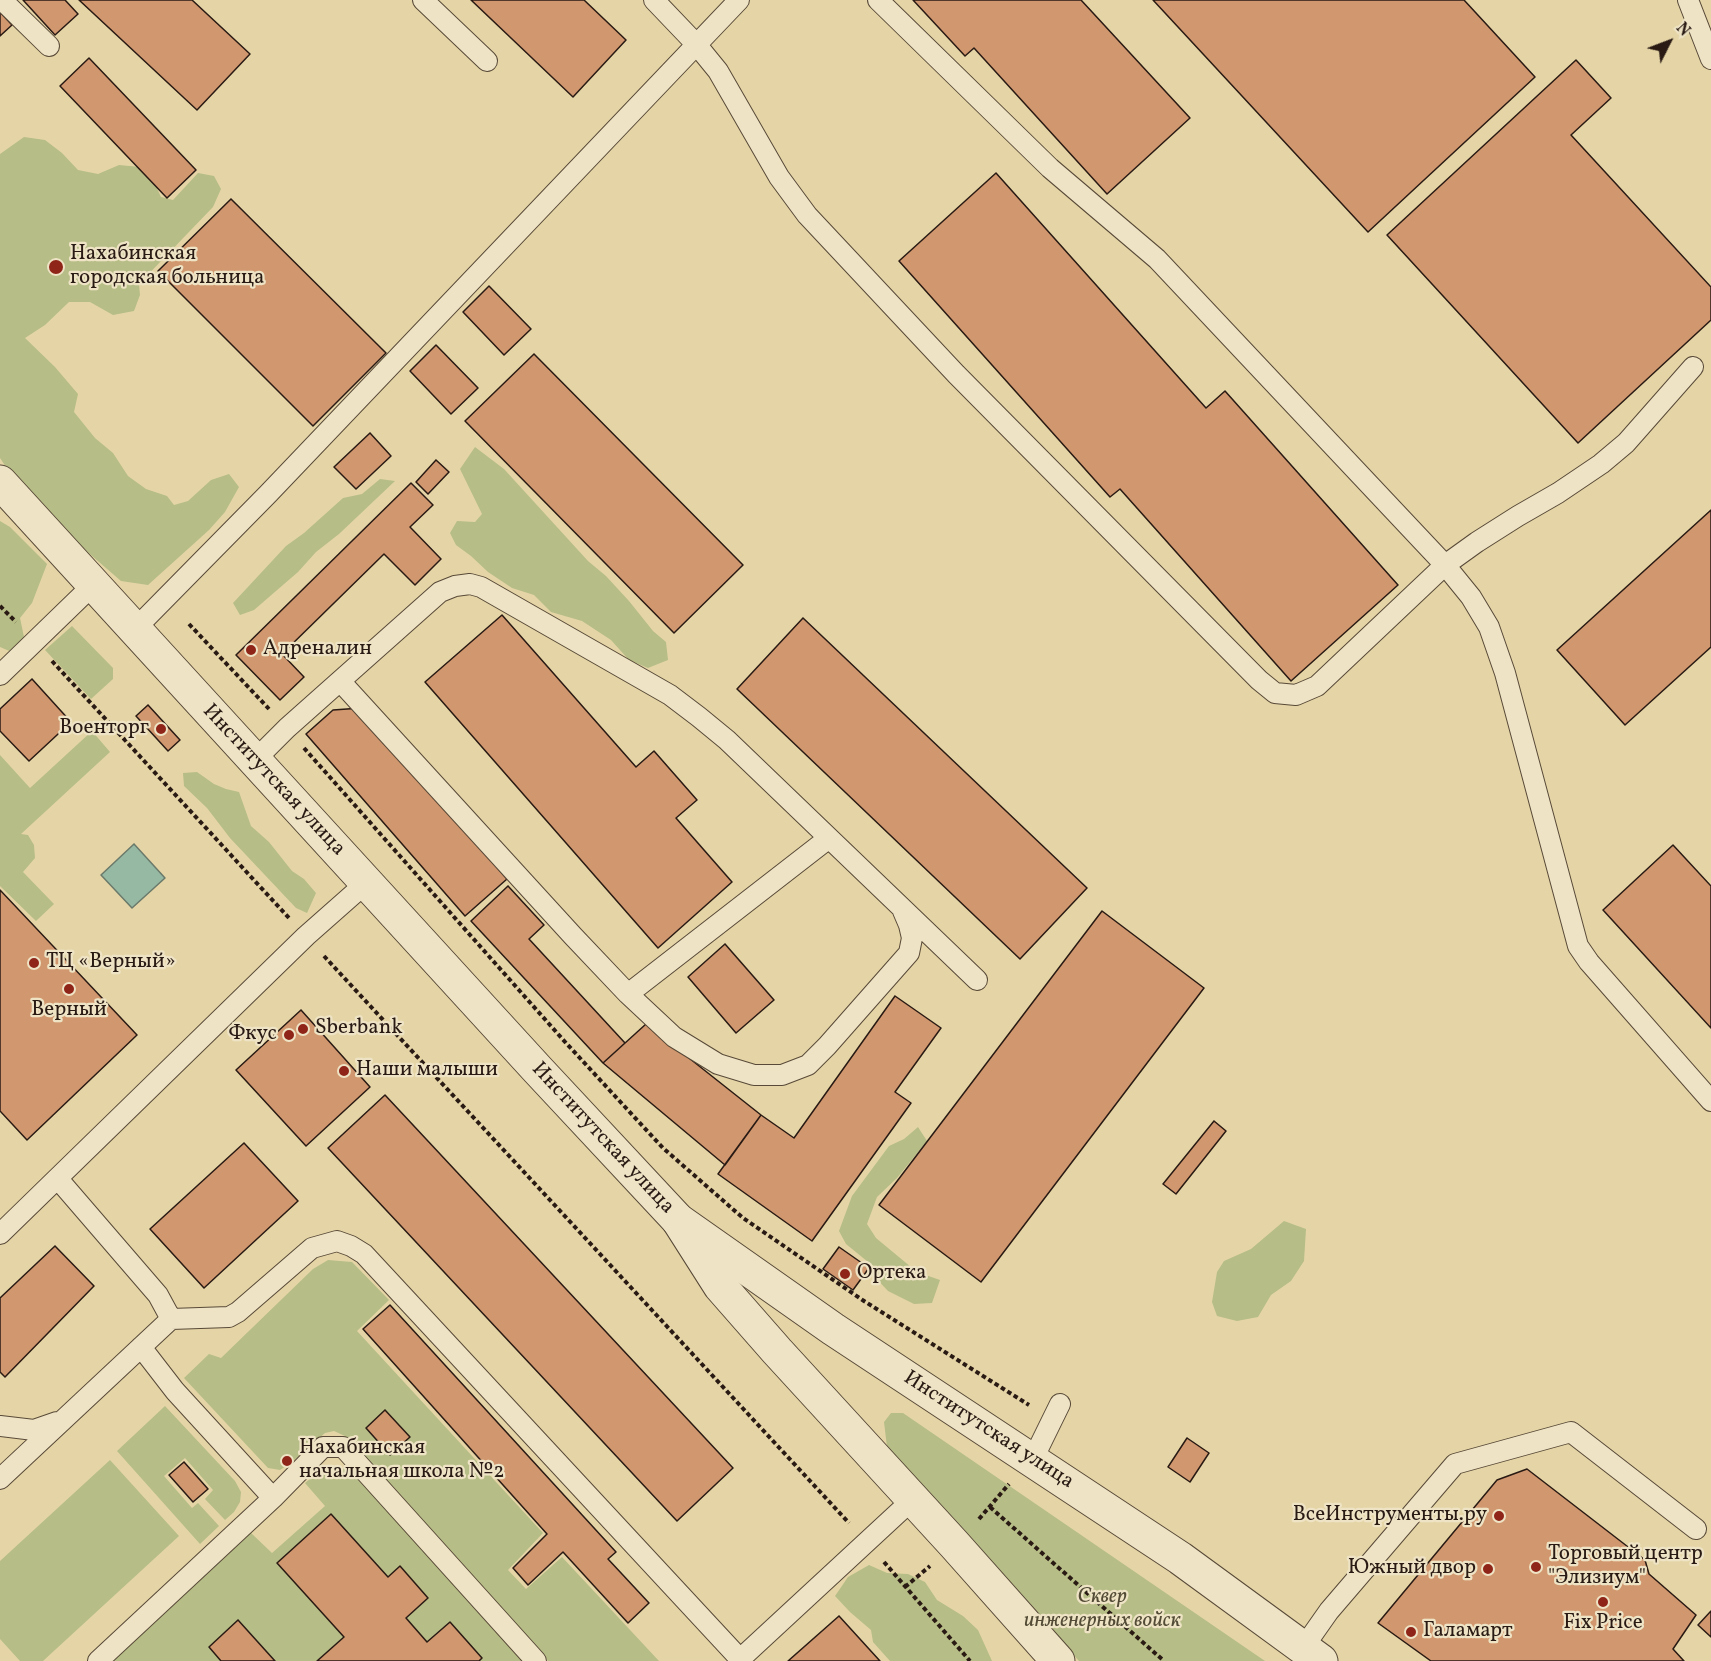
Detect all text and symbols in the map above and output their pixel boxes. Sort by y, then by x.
north arrow [1639,12,1699,72]
text: N [1670,18,1694,42]
place label: Нахабинская городская больница [70,242,264,292]
marker: Нахабинская городская больница [47,258,65,276]
place label: Адреналин [263,637,372,663]
marker: Адреналин [244,643,258,657]
street label: Институтская улица [196,700,350,862]
place label: Военторг [59,716,149,742]
marker: Военторг [154,722,168,736]
place label: ТЦ «Верный» [46,950,176,976]
marker: ТЦ «Верный» [27,956,41,970]
marker: Верный [62,982,76,996]
place label: Верный [31,998,107,1024]
place label: Sberbank [315,1016,403,1042]
place label: Фкус [228,1022,277,1048]
marker: Sberbank [296,1022,310,1036]
marker: Фкус [282,1028,296,1042]
place label: Наши малыши [356,1058,498,1084]
street label: Институтская улица [525,1058,679,1220]
marker: Наши малыши [337,1064,351,1078]
place label: Ортека [857,1261,926,1287]
marker: Ортека [838,1267,852,1281]
street label: Институтская улица [898,1366,1078,1496]
place label: Нахабинская начальная школа №2 [299,1436,505,1486]
marker: Нахабинская начальная школа №2 [280,1454,294,1468]
place label: ВсеИнструменты.ру [1293,1503,1487,1529]
marker: ВсеИнструменты.ру [1492,1509,1506,1523]
place label: Торговый центр "Элизиум" [1548,1542,1703,1592]
place label: Южный двор [1348,1556,1476,1582]
marker: Торговый центр "Элизиум" [1529,1560,1543,1574]
marker: Южный двор [1481,1562,1495,1576]
park label: Сквер инженерных войск [1024,1585,1180,1635]
marker: Fix Price [1596,1595,1610,1609]
place label: Fix Price [1563,1611,1643,1637]
place label: Галамарт [1423,1619,1513,1645]
marker: Галамарт [1404,1625,1418,1639]

